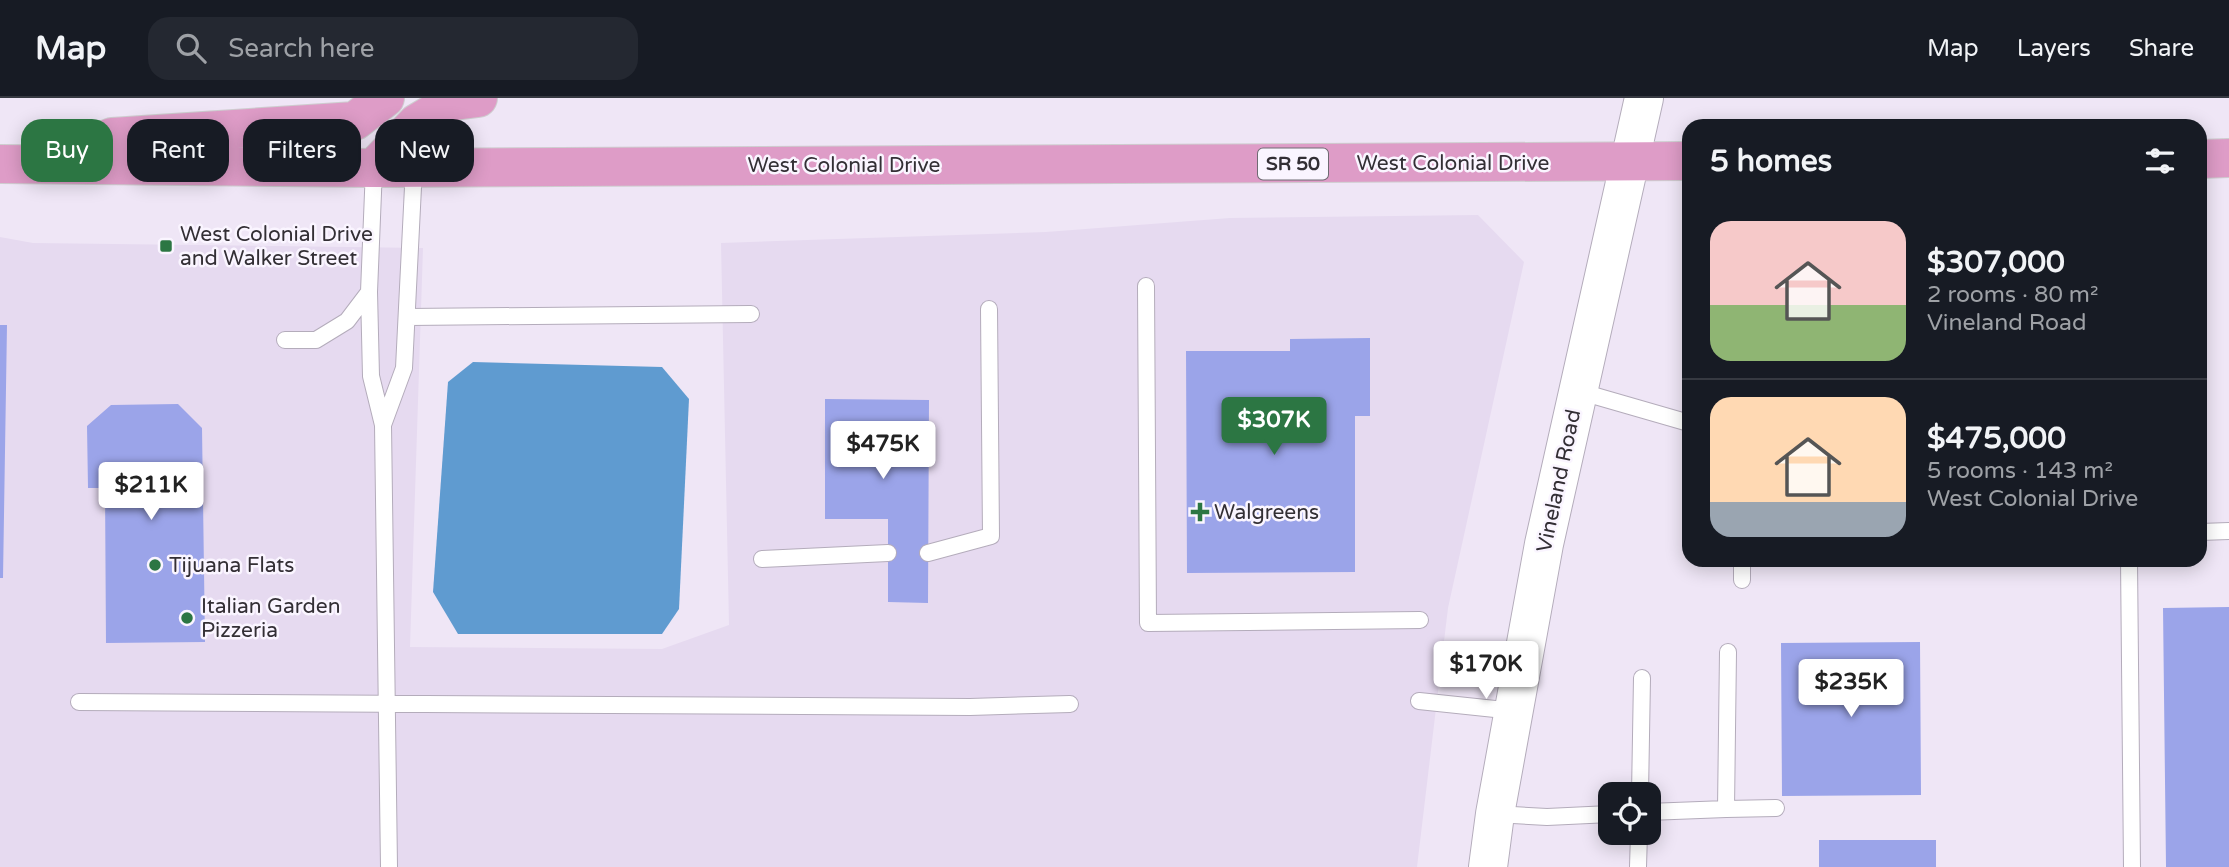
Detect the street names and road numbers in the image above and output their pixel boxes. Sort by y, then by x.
road number: SR 50 [1258,148,1328,180]
street label: West Colonial Drive [1357,151,1550,176]
street label: West Colonial Drive [748,153,941,178]
street label: Vineland Road [1532,407,1586,555]

